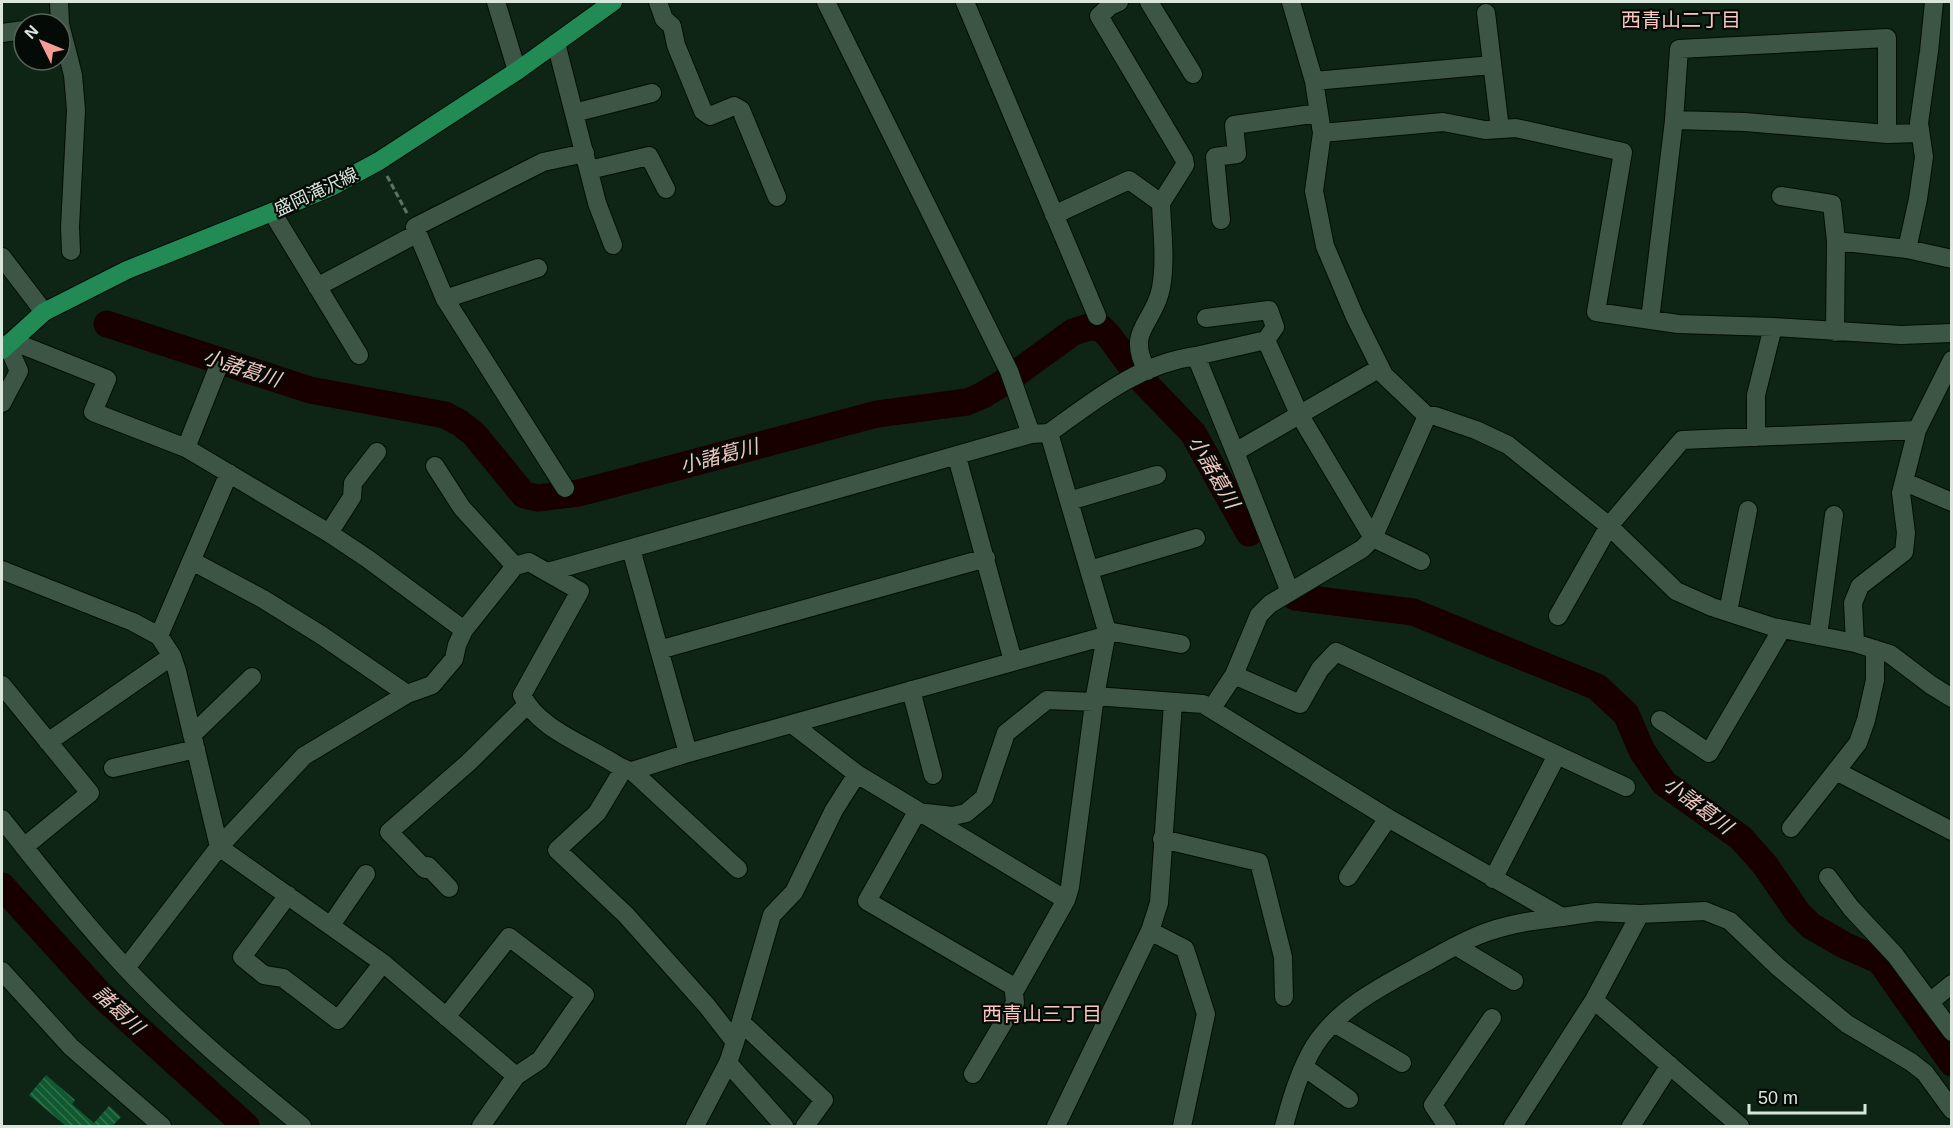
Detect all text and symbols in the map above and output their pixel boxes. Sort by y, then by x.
district label: 西青山二丁目 [1621,9,1741,31]
north arrow [12,12,72,72]
text: N [21,22,42,42]
street label: 盛岡滝沢線 [271,164,361,220]
water label: 小諸葛川 [201,345,285,391]
water label: 小諸葛川 [1184,432,1245,514]
water label: 小諸葛川 [678,435,762,477]
water label: 小諸葛川 [1659,772,1738,839]
water label: 諸葛川 [90,981,150,1040]
district label: 西青山三丁目 [982,1003,1102,1025]
scale bar [1749,1077,1864,1115]
text: 50 m [1758,1088,1798,1108]

